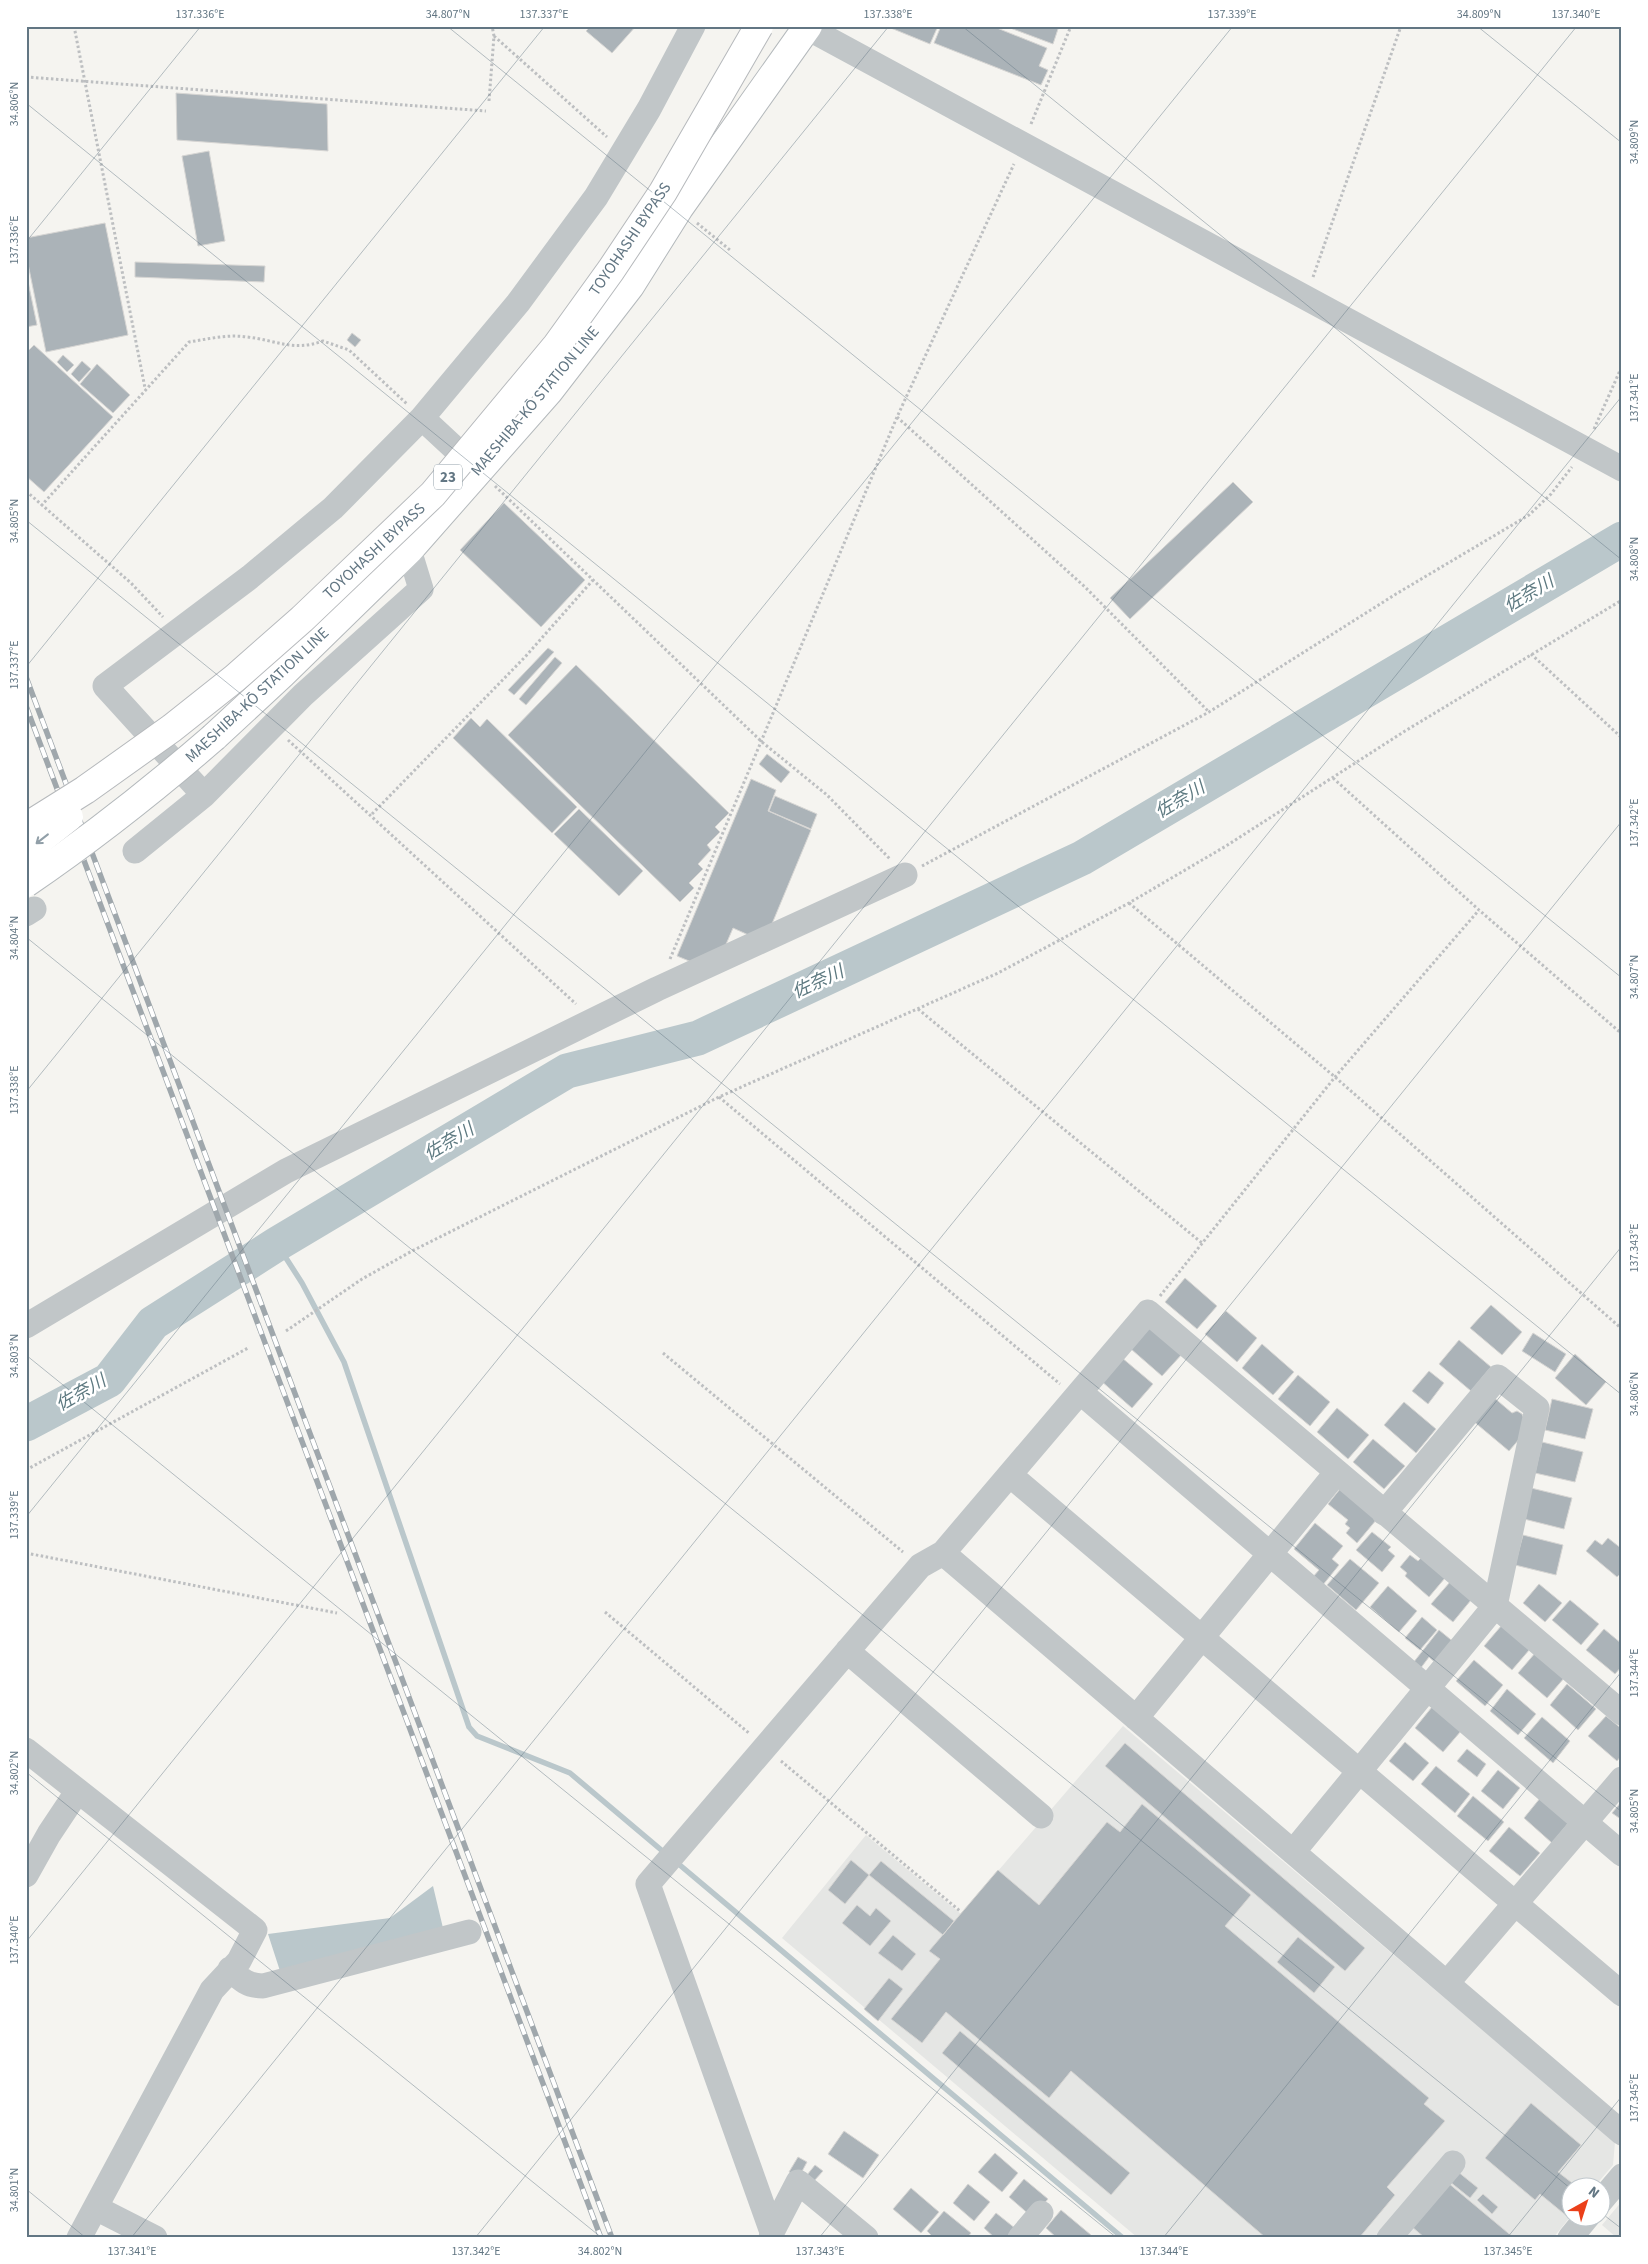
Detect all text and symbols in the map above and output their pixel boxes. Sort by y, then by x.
text: 137.336°E [175,6,225,23]
text: 34.807°N [426,6,470,23]
text: 137.337°E [519,6,569,23]
text: 137.338°E [863,6,913,23]
text: 137.339°E [1207,6,1257,23]
text: 34.809°N [1457,6,1501,23]
text: 137.340°E [1551,6,1601,23]
text: 34.806°N [6,82,23,126]
text: 34.809°N [1626,120,1643,164]
street label: TOYOHASHI BYPASS [584,178,676,300]
text: 137.336°E [6,215,23,265]
street label: MAESHIBA-KŌ STATION LINE [466,321,604,481]
text: 137.341°E [1626,373,1643,423]
road number: 23 [434,464,462,490]
street label: TOYOHASHI BYPASS [318,498,430,604]
text: 34.805°N [6,499,23,543]
text: 34.808°N [1626,537,1643,581]
water label: 佐奈川 [1499,568,1560,619]
street label: MAESHIBA-KŌ STATION LINE [180,622,334,768]
text: 137.337°E [6,640,23,690]
water label: 佐奈川 [1150,774,1211,825]
text: 137.342°E [1626,798,1643,848]
one-way arrow [36,834,49,845]
text: 34.804°N [6,916,23,960]
text: 34.807°N [1626,955,1643,999]
water label: 佐奈川 [788,958,850,1005]
text: 137.338°E [6,1065,23,1115]
water label: 佐奈川 [419,1116,480,1167]
text: 137.343°E [1626,1223,1643,1273]
text: 34.803°N [6,1334,23,1378]
water label: 佐奈川 [51,1368,112,1417]
text: 34.806°N [1626,1372,1643,1416]
text: 137.339°E [6,1490,23,1540]
text: 137.344°E [1626,1648,1643,1698]
text: 34.802°N [6,1751,23,1795]
text: 34.805°N [1626,1789,1643,1833]
text: 137.340°E [6,1915,23,1965]
text: 137.345°E [1626,2073,1643,2123]
text: 34.801°N [6,2168,23,2212]
north arrow [1560,2176,1610,2226]
text: N [1584,2182,1603,2203]
text: 137.341°E [107,2243,157,2260]
text: 137.342°E [451,2243,501,2260]
text: 34.802°N [578,2243,622,2260]
text: 137.343°E [795,2243,845,2260]
text: 137.344°E [1139,2243,1189,2260]
text: 137.345°E [1483,2243,1533,2260]

